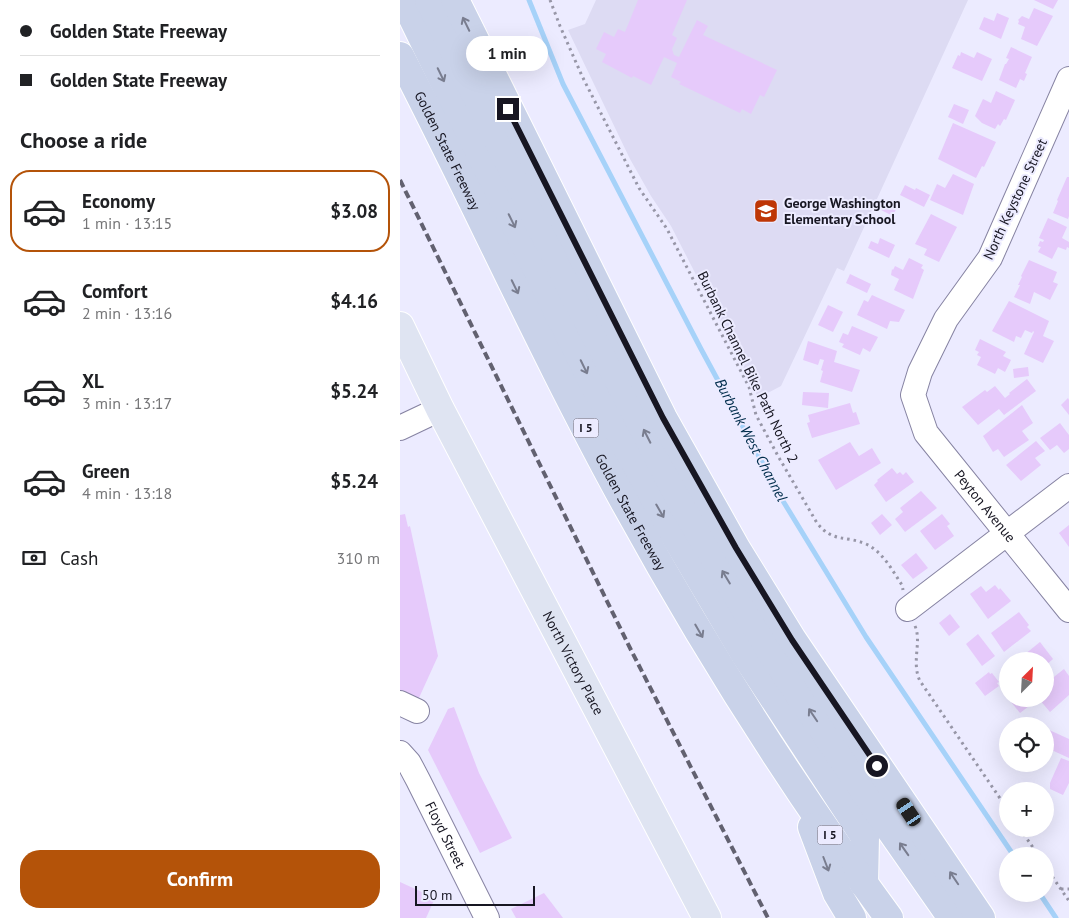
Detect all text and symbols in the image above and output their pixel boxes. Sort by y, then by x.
one-way arrow [461,16,471,31]
text: Golden State Freeway [50,19,227,43]
callout: 1 min [467,36,549,72]
text: 1 min [487,43,527,63]
one-way arrow [436,67,446,82]
text: Golden State Freeway [50,68,227,92]
street label: Golden State Freeway [410,88,485,214]
route end [497,98,519,120]
text: Choose a ride [20,126,147,154]
street label: North Keystone Street [979,135,1051,262]
icon: car [22,189,67,234]
text: Economy [82,189,155,213]
place label: George Washington Elementary School [784,194,901,228]
school or university icon: George Washington Elementary School [753,198,779,224]
text: $3.08 [330,199,378,223]
text: 1 min · 13:15 [82,213,172,233]
one-way arrow [507,214,517,229]
street label: Burbank Channel Bike Path North 2 [694,268,802,466]
icon: car [22,279,67,324]
text: Comfort [82,279,148,303]
one-way arrow [511,279,520,294]
text: $4.16 [330,289,378,313]
text: 2 min · 13:16 [82,303,172,323]
one-way arrow [580,359,589,374]
icon: car [22,369,67,414]
text: XL [82,369,104,393]
water label: Burbank West Channel [711,375,792,505]
text: $5.24 [330,379,378,403]
text: 3 min · 13:17 [82,393,172,413]
road number: I 5 [574,418,598,438]
one-way arrow [642,428,652,443]
street label: Golden State Freeway [591,451,670,574]
icon: car [22,459,67,504]
text: Green [82,459,130,483]
street label: Peyton Avenue [951,466,1020,546]
text: $5.24 [330,469,378,493]
text: 4 min · 13:18 [82,483,172,503]
one-way arrow [655,503,665,518]
icon: cash [20,544,48,572]
text: Cash [60,546,98,570]
text: 310 m [337,548,380,568]
one-way arrow [721,571,731,585]
street label: North Victory Place [539,608,608,718]
one-way arrow [695,623,704,638]
north arrow [999,652,1054,708]
map controls [999,652,1054,902]
one-way arrow [808,708,818,722]
button: locate [999,717,1054,772]
route start [866,755,888,777]
button: + [999,782,1054,837]
car [894,795,923,829]
street label: Floyd Street [421,798,470,871]
road number: I 5 [818,826,842,844]
one-way arrow [899,843,909,857]
button: − [999,847,1054,902]
button: Confirm [20,850,380,908]
one-way arrow [823,857,832,872]
one-way arrow [949,871,959,885]
scale bar [415,883,535,906]
text: 50 m [422,886,452,904]

